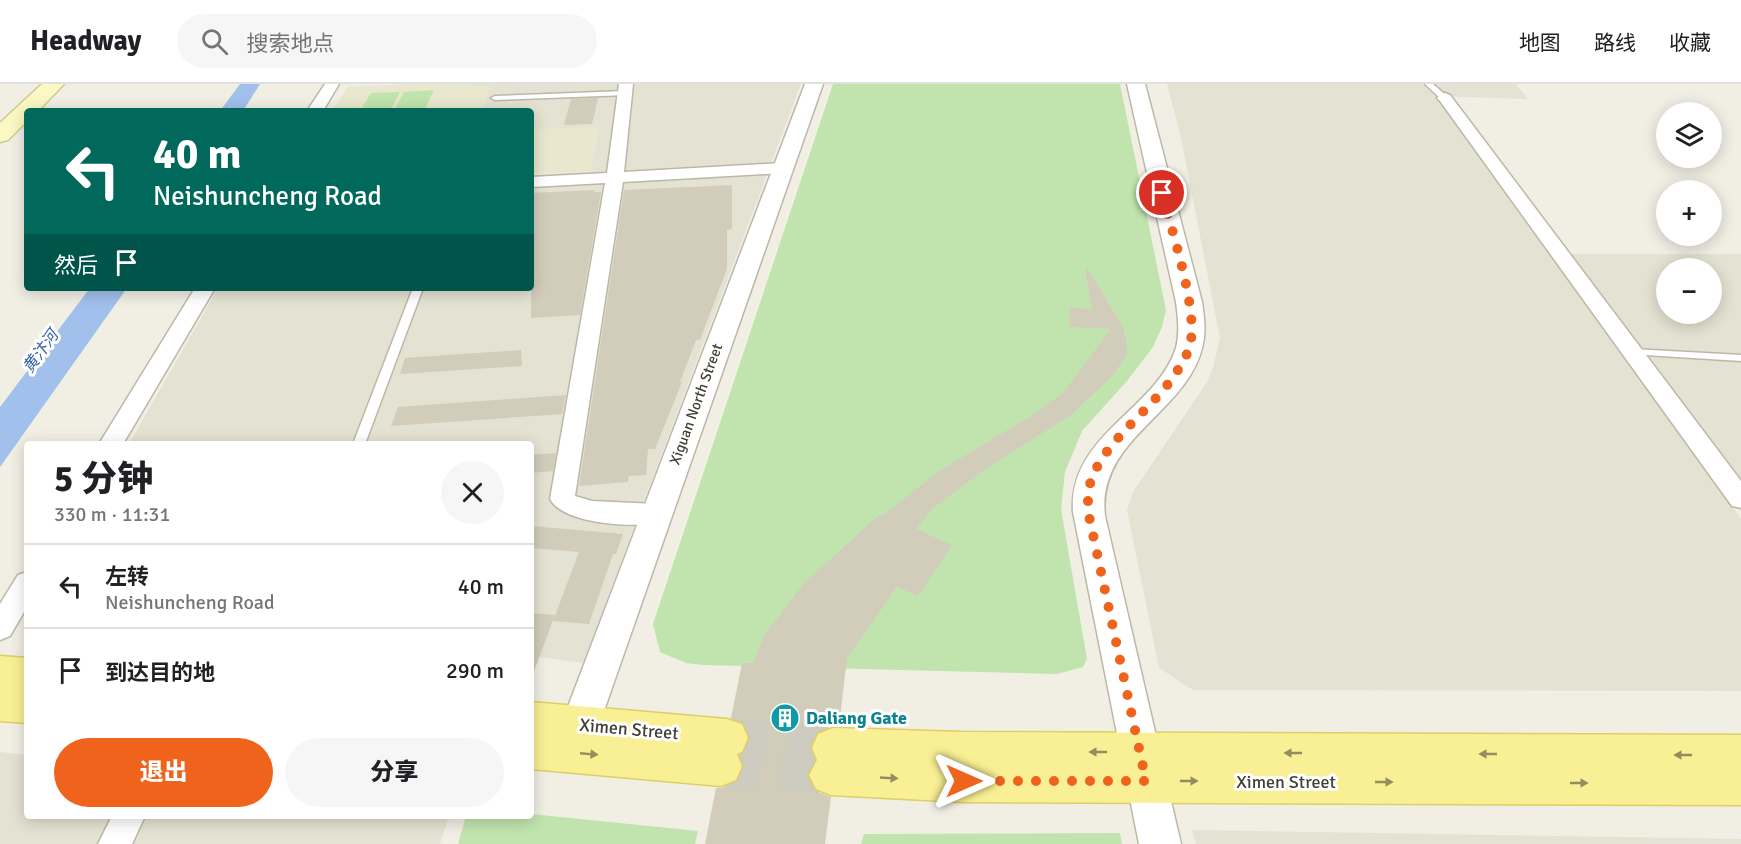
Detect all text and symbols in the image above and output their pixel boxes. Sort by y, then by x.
search box [177,14,597,68]
text: Headway [30,24,141,58]
icon: search [198,25,231,58]
text: 搜索地点 [246,30,334,57]
text: 地图 [1519,30,1561,56]
text: 路线 [1594,30,1636,56]
text: 收藏 [1669,30,1711,56]
map controls [1656,102,1722,324]
button: layers [1656,102,1722,168]
text: 40 m [153,129,242,180]
icon: left [54,132,132,210]
pin [1136,167,1187,218]
icon: arrive [1145,176,1178,209]
text: Neishuncheng Road [153,180,382,213]
button: + [1656,180,1722,246]
icon: arrive [110,246,143,279]
text: 然后 [54,252,98,279]
button: − [1656,258,1722,324]
water label: 黄汴河 [19,324,65,377]
street label: Xiguan North Street [666,341,726,467]
text: 5 分钟 [54,457,153,502]
button: close [441,461,504,524]
text: 330 m · 11:31 [54,502,170,527]
text: 左转 [105,563,149,590]
icon: left [54,570,87,603]
text: 40 m [458,573,504,600]
text: Neishuncheng Road [105,590,275,615]
icon: arrive [54,654,87,687]
text: 290 m [446,657,504,684]
text: 到达目的地 [105,659,215,686]
building icon: Daliang Gate [769,702,801,734]
place label: Daliang Gate [806,707,907,729]
street label: Ximen Street [578,714,680,744]
button: 退出 [54,738,273,807]
button: 分享 [285,738,504,807]
one-way arrow [1088,747,1107,757]
one-way arrow [1283,748,1302,758]
one-way arrow [580,749,599,759]
position arrow [932,749,996,813]
one-way arrow [1478,749,1497,759]
one-way arrow [1673,750,1692,760]
street label: Ximen Street [1236,771,1336,793]
one-way arrow [880,774,899,783]
one-way arrow [1180,776,1199,786]
one-way arrow [1375,777,1394,787]
one-way arrow [1570,778,1589,788]

